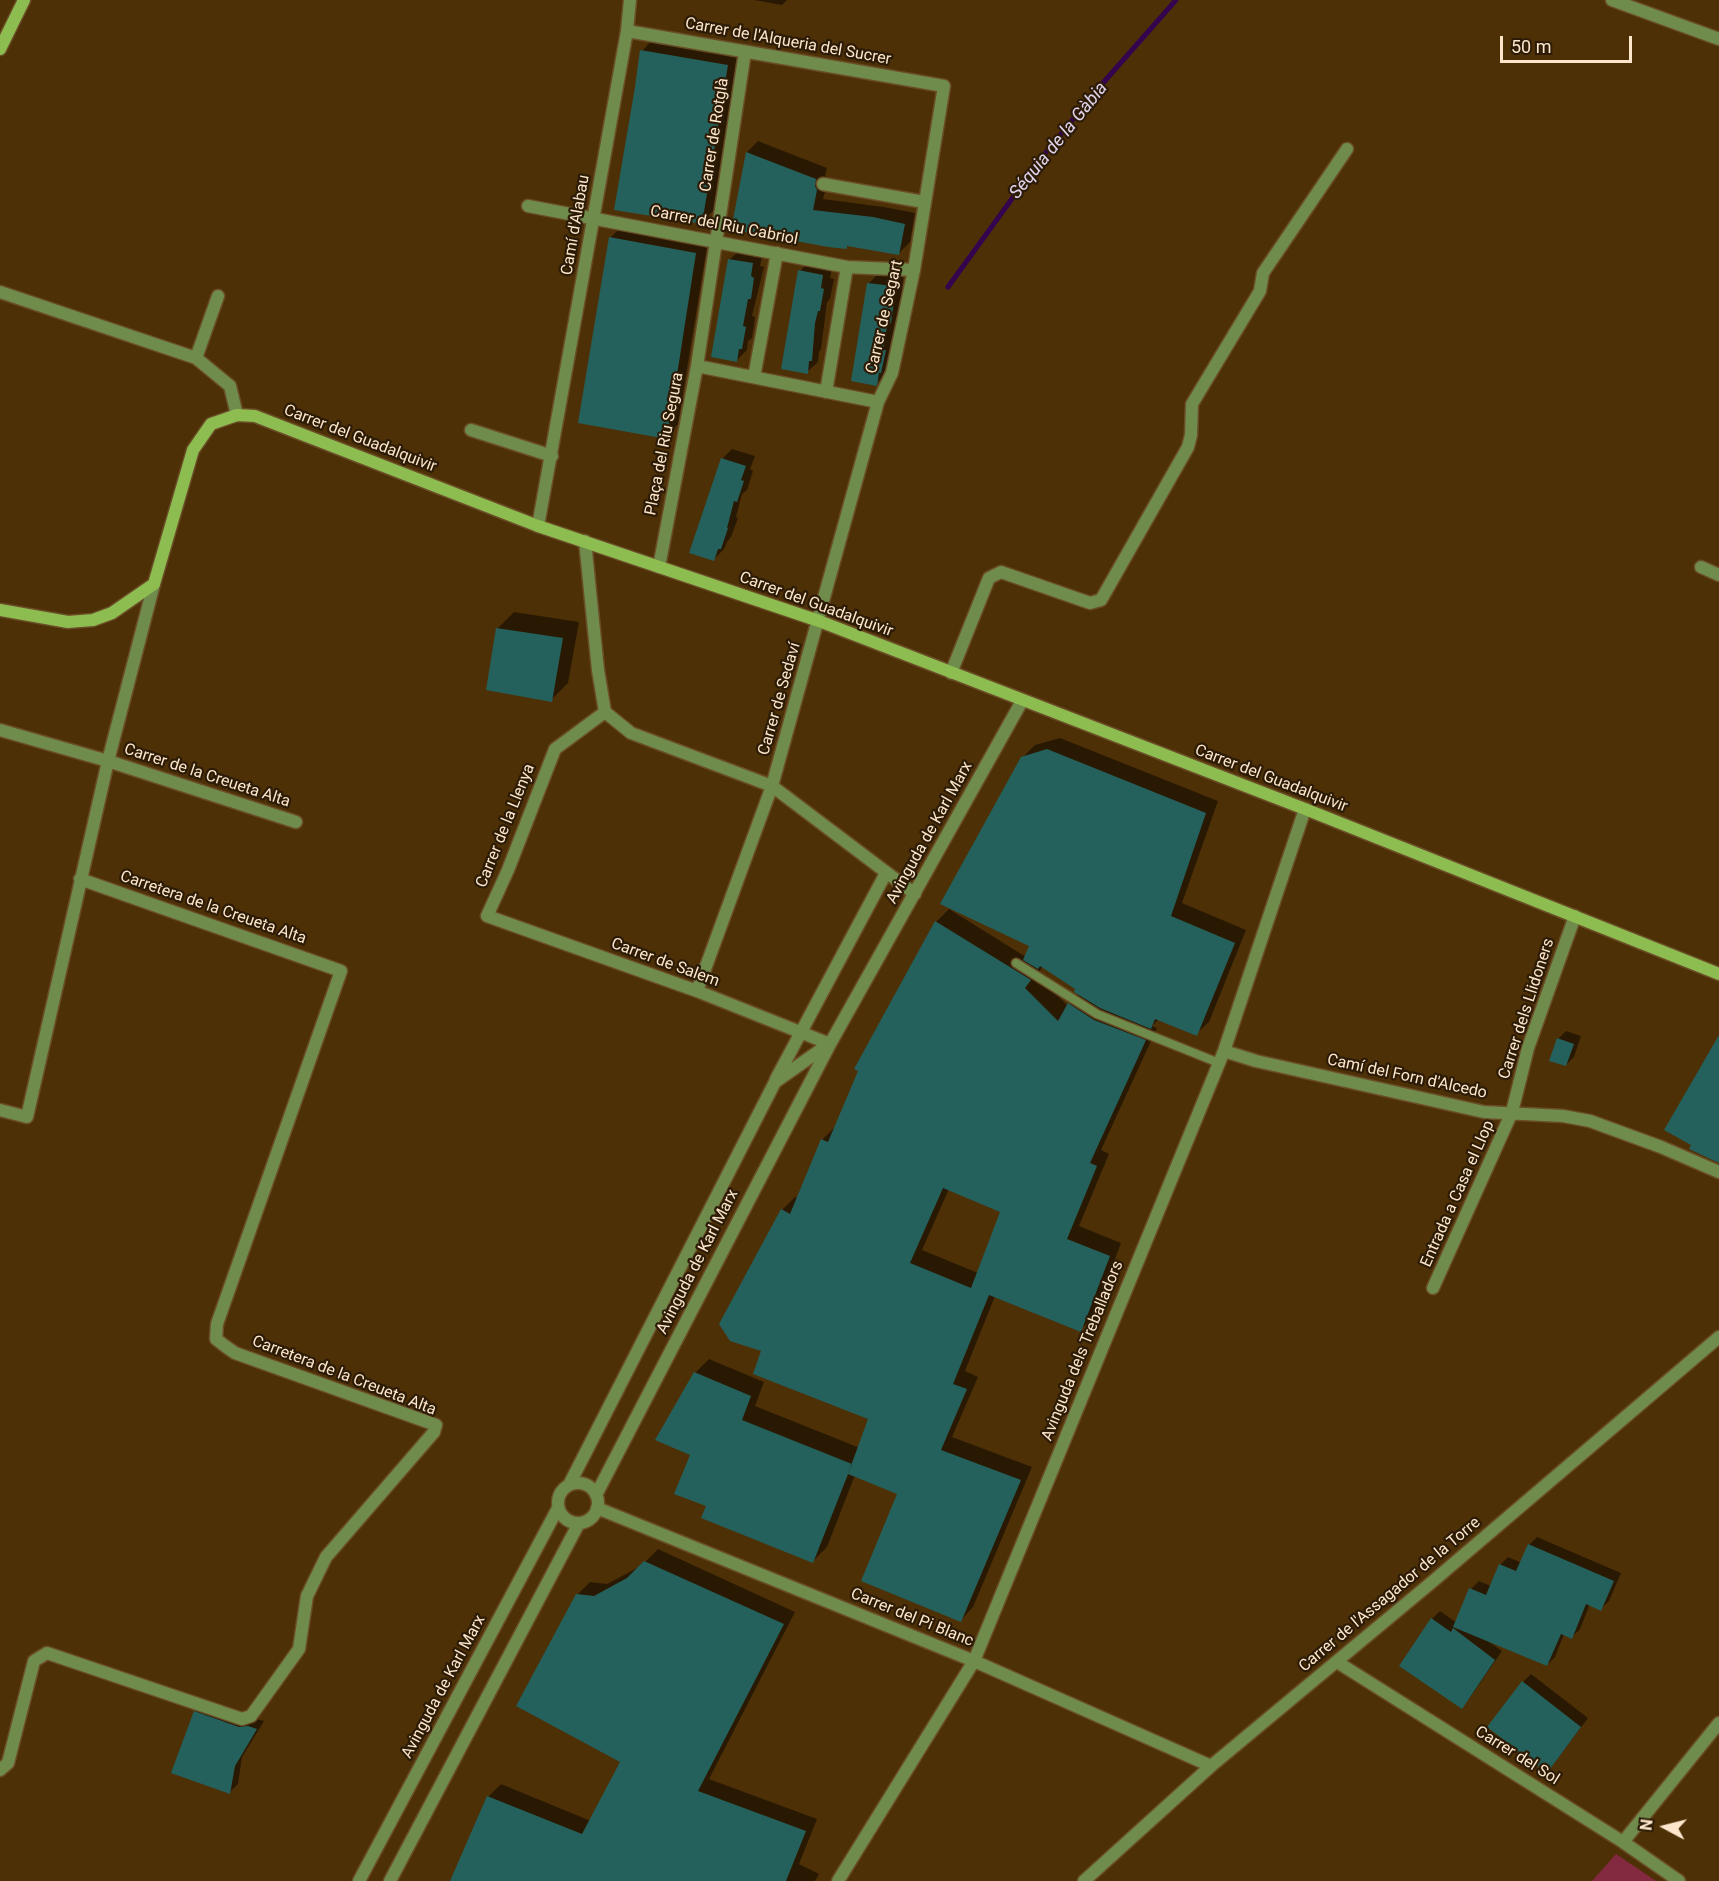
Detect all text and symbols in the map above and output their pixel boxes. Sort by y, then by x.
street label: Carrer de l'Alqueria del Sucrer [683,14,893,70]
scale bar [1503,24,1635,62]
text: 50 m [1511,36,1551,57]
street label: Carrer de Rotglà [697,77,733,193]
water label: Séquia de la Gàbia [1005,78,1113,204]
street label: Camí d'Alabau [558,173,594,277]
street label: Carrer del Riu Cabriol [649,202,799,250]
street label: Carrer de Segart [863,258,907,376]
street label: Plaça del Riu Segura [642,371,688,517]
street label: Carrer del Guadalquivir [281,401,439,477]
street label: Carrer del Guadalquivir [737,568,895,642]
street label: Carrer de Sedaví [755,640,805,758]
street label: Carrer de la Creueta Alta [122,740,292,812]
street label: Carrer del Guadalquivir [1192,741,1350,817]
street label: Avinguda de Karl Marx [883,759,977,907]
street label: Carrer de la Llenya [472,761,540,891]
street label: Carretera de la Creueta Alta [117,867,309,949]
street label: Carrer de Salem [608,935,722,991]
street label: Carrer dels Llidoners [1495,936,1559,1082]
street label: Camí del Forn d'Alcedo [1325,1051,1489,1103]
street label: Entrada a Casa el Llop [1417,1118,1499,1270]
street label: Avinguda de Karl Marx [653,1187,743,1337]
street label: Avinguda dels Treballadors [1038,1258,1128,1444]
street label: Carretera de la Creueta Alta [249,1332,439,1420]
street label: Carrer de l'Assagador de la Torre [1295,1513,1485,1677]
street label: Carrer del Pi Blanc [848,1585,976,1651]
street label: Avinguda de Karl Marx [398,1612,490,1762]
street label: Carrer del Sol [1471,1723,1563,1789]
north arrow [1635,1797,1695,1857]
text: N [1637,1818,1657,1832]

